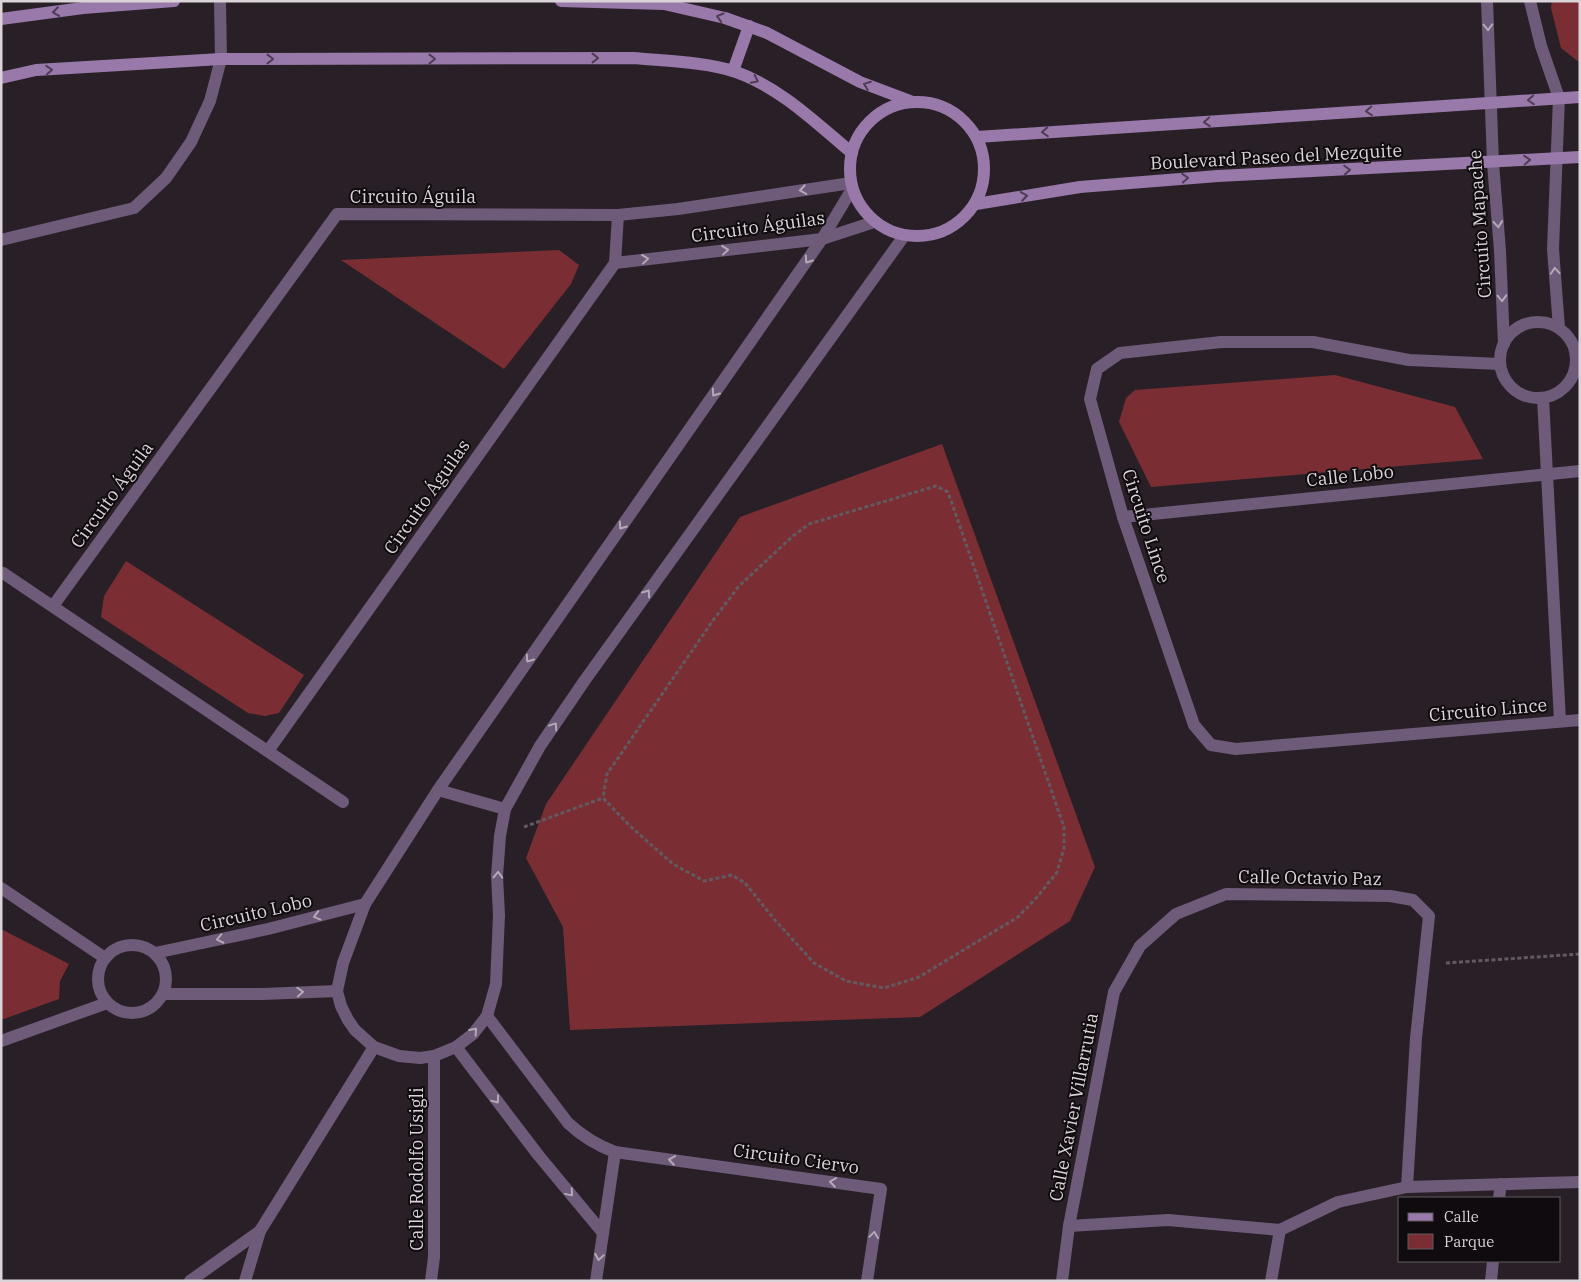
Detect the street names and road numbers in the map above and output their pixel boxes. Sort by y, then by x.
street label: Boulevard Paseo del Mezquite [1149,138,1403,175]
street label: Circuito Mapache [1463,149,1496,299]
street label: Circuito Águila [350,185,476,208]
street label: Circuito Águilas [689,206,826,247]
street label: Circuito Águilas [378,435,475,559]
street label: Circuito Águila [65,437,158,553]
street label: Calle Lobo [1305,459,1395,492]
street label: Circuito Lince [1117,466,1176,586]
street label: Circuito Lince [1428,693,1548,726]
street label: Calle Octavio Paz [1238,865,1382,890]
street label: Circuito Lobo [198,888,314,937]
street label: Calle Xavier Villarrutia [1044,1010,1103,1203]
street label: Calle Rodolfo Usigli [405,1087,428,1251]
street label: Circuito Ciervo [731,1138,861,1179]

